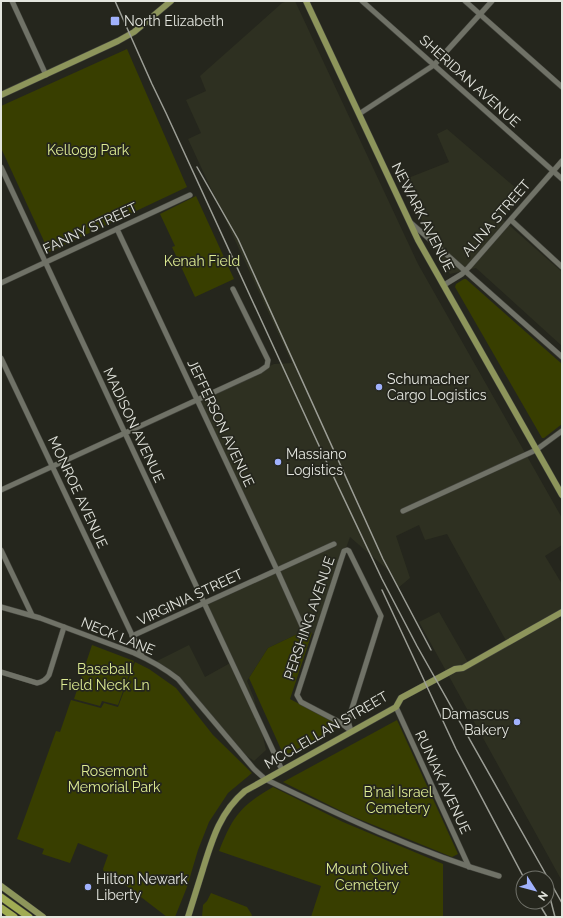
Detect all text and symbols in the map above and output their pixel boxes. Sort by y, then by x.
place label: North Elizabeth [124,13,224,29]
marker: North Elizabeth [109,15,121,27]
street label: SHERIDAN AVENUE [416,32,524,130]
park label: Kellogg Park [47,142,130,158]
street label: NEWARK AVENUE [389,160,457,274]
street label: ALINA STREET [458,176,534,260]
street label: FANNY STREET [40,199,140,257]
park label: Kenah Field [164,253,240,269]
street label: JEFFERSON AVENUE [184,357,258,489]
street label: MADISON AVENUE [100,365,168,485]
place label: Schumacher Cargo Logistics [387,371,487,403]
marker: Schumacher Cargo Logistics [374,382,384,392]
street label: MONROE AVENUE [45,434,111,550]
place label: Massiano Logistics [286,446,347,478]
marker: Massiano Logistics [273,457,283,467]
street label: PERSHING AVENUE [280,554,338,682]
street label: VIRGINIA STREET [135,565,246,628]
street label: NECK LANE [79,614,157,658]
park label: Baseball Field Neck Ln [60,661,150,693]
street label: MCCLELLAN STREET [261,688,391,772]
place label: Damascus Bakery [441,706,509,738]
marker: Damascus Bakery [512,717,522,727]
street label: RUNIAK AVENUE [412,728,474,836]
park label: Rosemont Memorial Park [68,763,161,795]
park label: B'nai Israel Cemetery [363,784,433,816]
park label: Mount Olivet Cemetery [326,861,409,893]
north arrow [515,870,555,910]
place label: Hilton Newark Liberty [96,871,188,903]
marker: Hilton Newark Liberty [83,882,93,892]
text: N [535,888,550,903]

